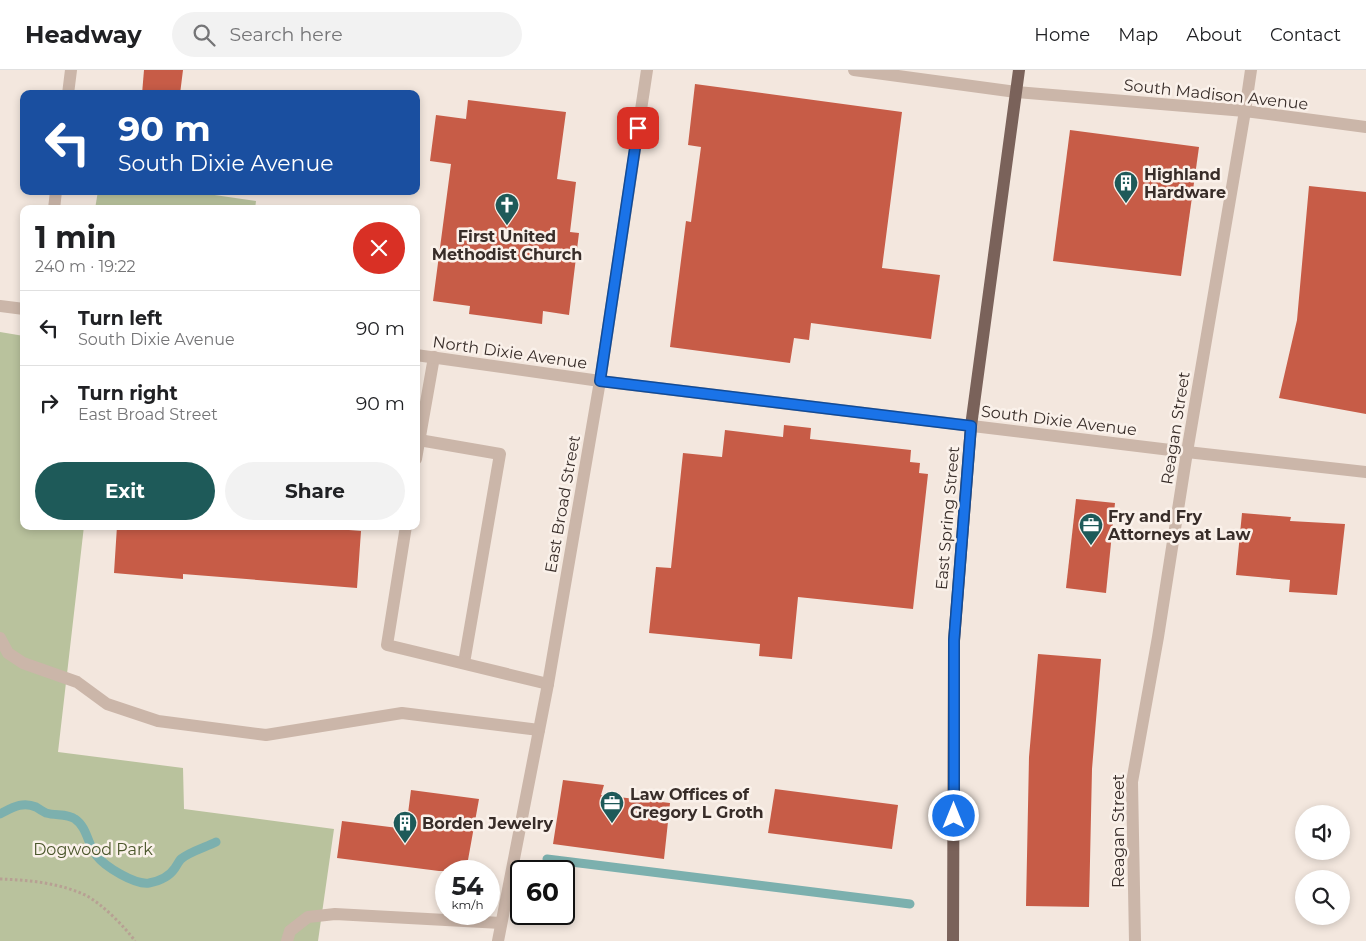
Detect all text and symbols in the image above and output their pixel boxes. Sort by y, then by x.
search box [172,12,522,57]
text: Headway [25,20,142,49]
icon: search [190,21,218,49]
text: Search here [230,23,343,46]
text: Home [1034,24,1090,46]
text: Map [1118,24,1158,46]
text: About [1186,24,1242,46]
text: Contact [1270,24,1341,46]
street label: South Madison Avenue [1123,75,1309,114]
text: 90 m [118,107,211,150]
pin [617,107,659,149]
icon: left [35,110,100,175]
icon: arrive [624,114,652,142]
text: South Dixie Avenue [118,150,334,177]
place label: Highland Hardware [1144,165,1226,202]
building icon: Highland Hardware [1113,170,1139,204]
church icon: First United Methodist Church [494,192,520,226]
text: 1 min [35,219,116,256]
button: close [353,222,405,274]
place label: First United Methodist Church [432,227,582,264]
text: 240 m · 19:22 [35,257,136,276]
text: Turn left [78,307,163,330]
icon: left [35,314,63,342]
text: 90 m [356,317,405,340]
text: South Dixie Avenue [78,330,235,349]
street label: North Dixie Avenue [431,332,588,373]
street label: Reagan Street [1157,370,1194,486]
text: Turn right [78,382,178,405]
icon: right [35,389,63,417]
text: 90 m [356,392,405,415]
street label: South Dixie Avenue [980,402,1138,439]
text: East Broad Street [78,405,218,424]
street label: East Broad Street [541,433,584,574]
street label: East Spring Street [932,445,963,591]
button: Exit [35,462,215,520]
button: Share [225,462,405,520]
place label: Fry and Fry Attorneys at Law [1107,507,1250,544]
office icon: Fry and Fry Attorneys at Law [1078,512,1104,546]
street label: Reagan Street [1109,773,1128,888]
place label: Law Offices of Gregory L Groth [630,785,764,822]
position arrow [927,789,979,841]
office icon: Law Offices of Gregory L Groth [599,790,625,824]
map controls [1295,805,1350,925]
button: sound [1295,805,1350,860]
building icon: Borden Jewelry [392,810,418,844]
place label: Borden Jewelry [422,814,553,833]
park label: Dogwood Park [33,840,153,859]
speed limit sign: 60 [510,860,575,925]
button: search [1295,870,1350,925]
text: 54 [451,871,484,901]
text: km/h [451,897,484,912]

